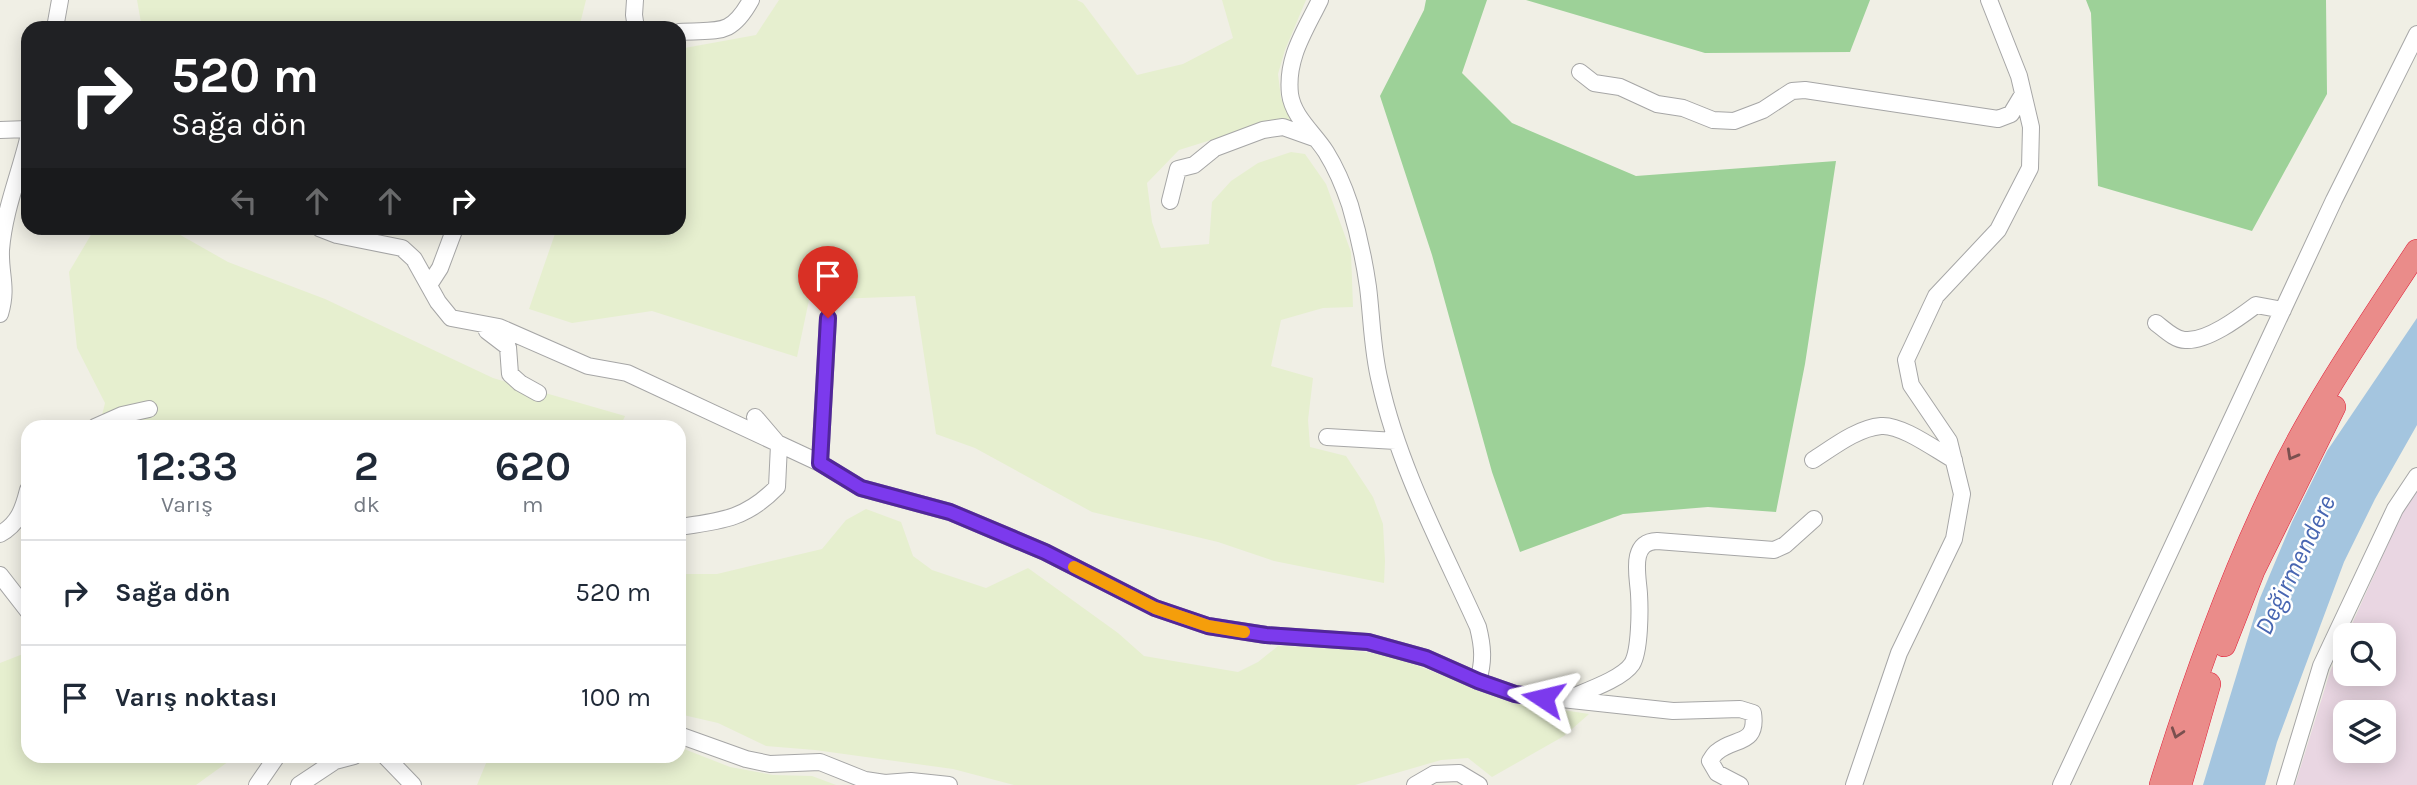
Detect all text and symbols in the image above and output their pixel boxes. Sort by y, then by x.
text: 520 m [171,47,319,104]
icon: right [56,49,147,140]
text: Sağa dön [171,106,307,143]
icon: left [225,182,263,220]
icon: ahead [298,182,336,220]
icon: ahead [371,182,409,220]
icon: right [444,182,482,220]
pin [798,246,858,318]
icon: arrive [809,257,847,295]
text: 12:33 [136,441,238,491]
text: 2 [354,441,379,491]
text: 620 [495,441,571,491]
one-way arrow [2286,448,2300,460]
water label: Değirmendere [2248,490,2342,640]
text: Varış [161,491,213,518]
text: dk [353,491,380,518]
text: m [522,491,544,518]
icon: right [56,574,94,612]
text: Sağa dön [115,577,231,608]
text: 520 m [575,577,651,608]
map controls [2333,623,2396,763]
button: search [2333,623,2396,686]
position arrow [1506,661,1580,735]
icon: arrive [56,679,94,717]
text: Varış noktası [115,682,278,713]
text: 100 m [581,682,651,713]
button: layers [2333,700,2396,763]
one-way arrow [2171,726,2185,738]

